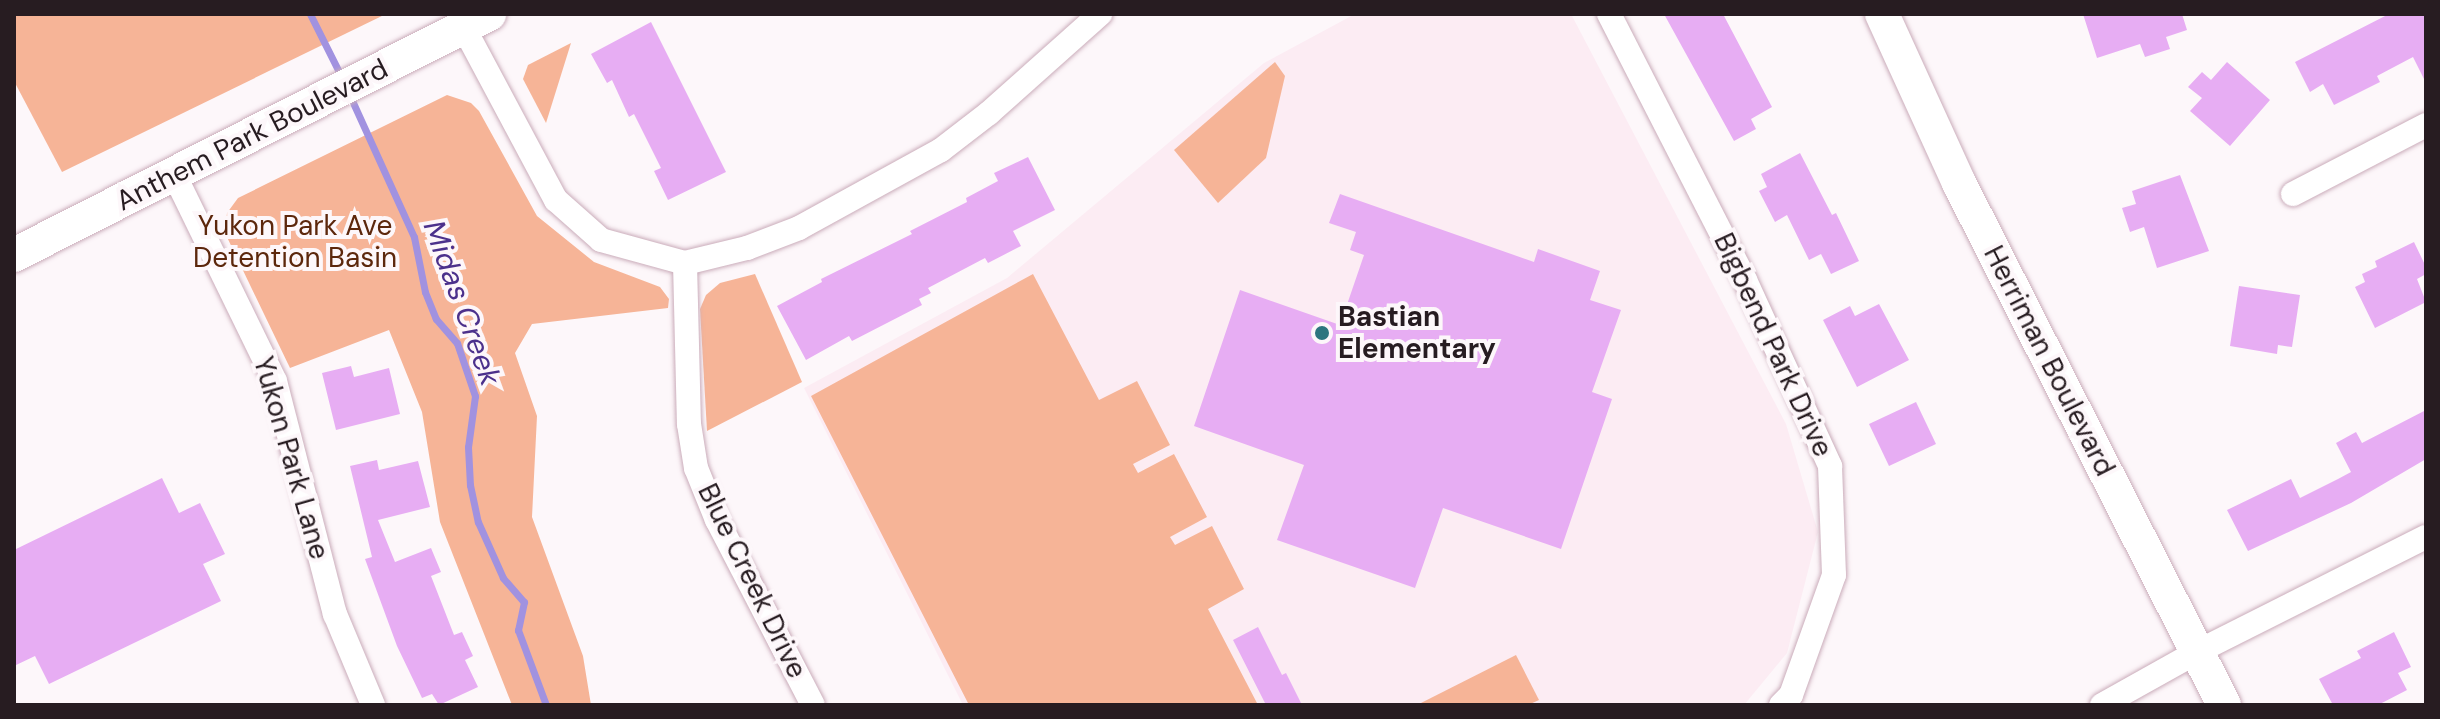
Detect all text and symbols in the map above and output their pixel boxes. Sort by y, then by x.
street label: Anthem Park Boulevard [110,52,394,218]
park label: Yukon Park Ave Detention Basin [193,209,397,275]
water label: Midas Creek [415,215,509,391]
street label: Bigbend Park Drive [1706,228,1840,462]
street label: Herriman Boulevard [1976,240,2122,482]
place label: Bastian Elementary [1338,300,1496,366]
marker: Bastian Elementary [1313,324,1331,342]
street label: Yukon Park Lane [246,353,336,563]
street label: Blue Creek Drive [690,478,814,684]

